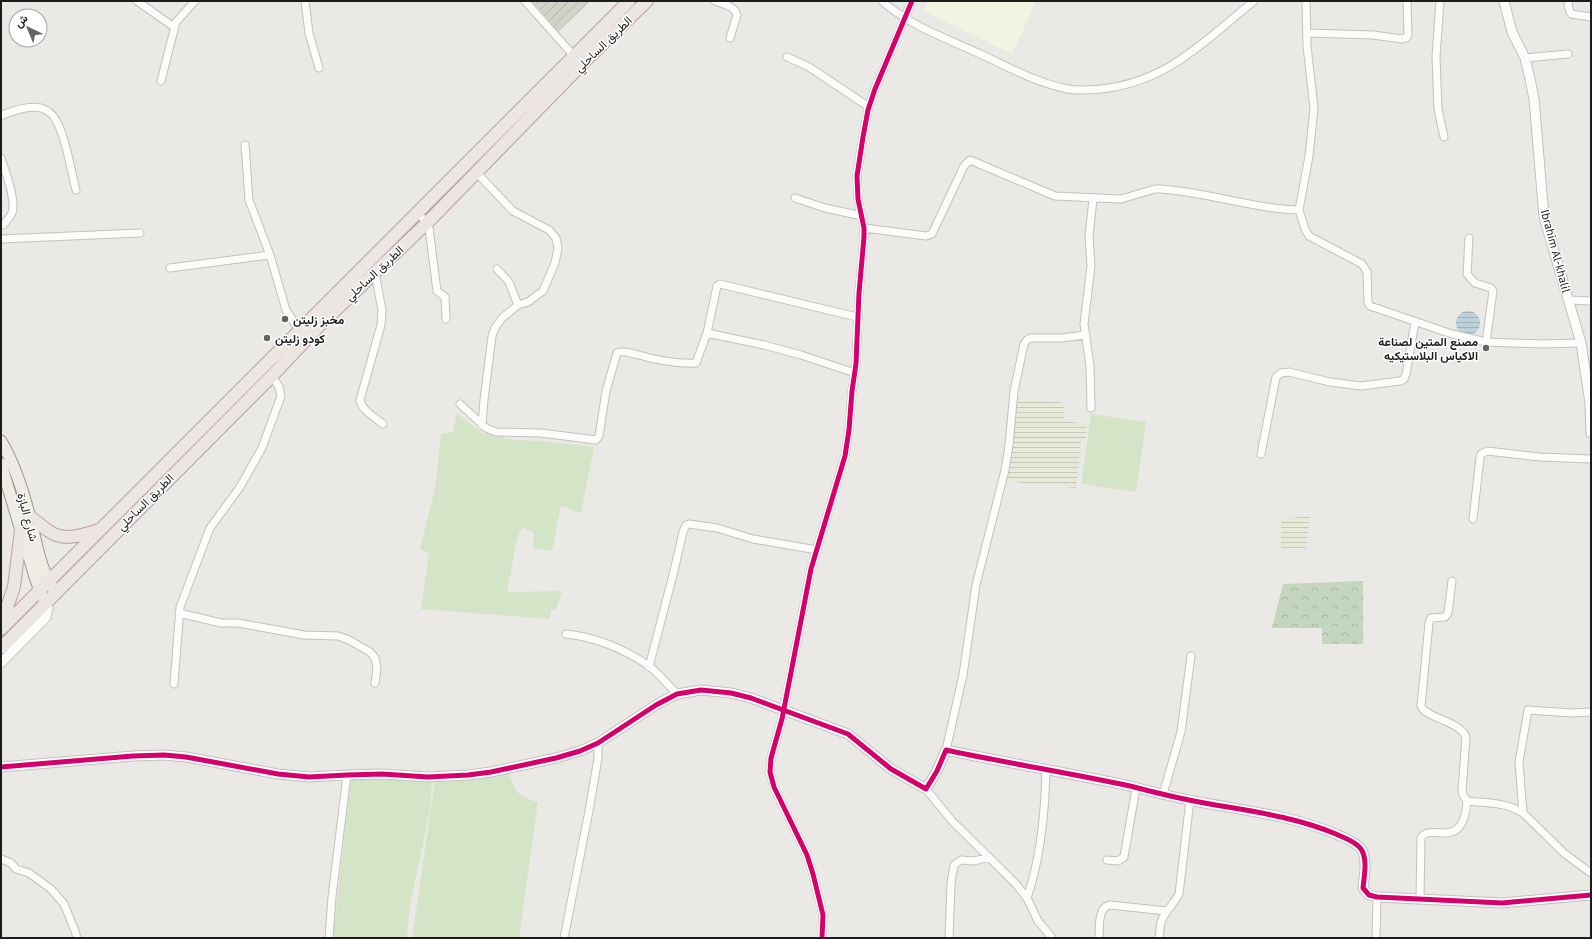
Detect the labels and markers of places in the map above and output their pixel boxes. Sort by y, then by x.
place label: مخبز زليتن [293,312,345,328]
marker: مخبز زليتن [280,314,290,324]
place label: كودو زليتن [275,331,326,347]
marker: كودو زليتن [262,333,272,343]
place label: مصنع المتين لصناعة الاكياس البلاستيكيه [1378,334,1478,363]
marker: مصنع المتين لصناعة الاكياس البلاستيكيه [1481,343,1491,353]

